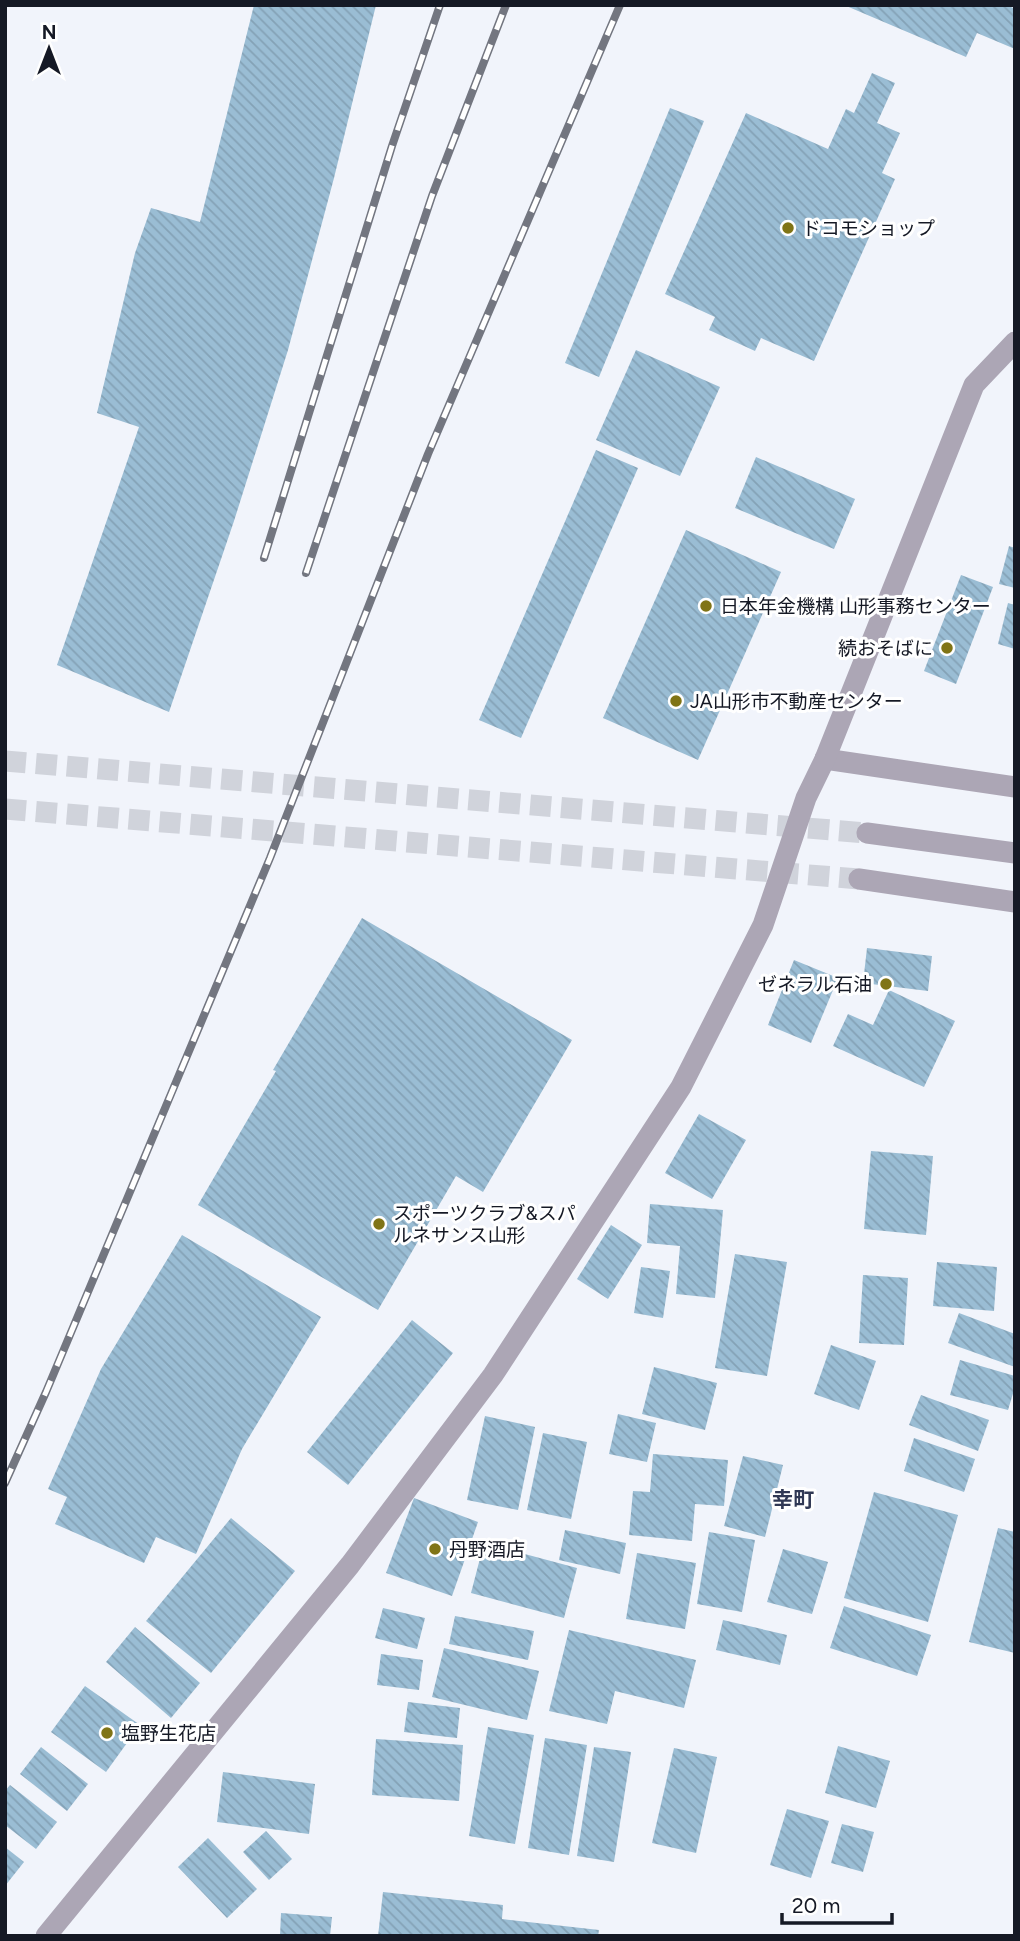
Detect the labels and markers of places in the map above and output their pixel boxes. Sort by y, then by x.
place label: ドコモショップ [802,217,935,240]
marker: ドコモショップ [780,220,796,236]
place label: 日本年金機構 山形事務センター [720,595,991,618]
marker: 日本年金機構 山形事務センター [698,598,714,614]
place label: 続おそばに [838,637,933,660]
marker: 続おそばに [939,640,955,656]
place label: JA山形市不動産センター [690,690,903,713]
marker: JA山形市不動産センター [668,693,684,709]
place label: ゼネラル石油 [758,973,872,996]
marker: ゼネラル石油 [878,976,894,992]
place label: スポーツクラブ&スパ ルネサンス山形 [393,1202,576,1247]
marker: スポーツクラブ&スパ ルネサンス山形 [371,1216,387,1232]
place label: 丹野酒店 [449,1538,525,1561]
marker: 丹野酒店 [427,1541,443,1557]
place label: 塩野生花店 [121,1722,216,1745]
marker: 塩野生花店 [99,1725,115,1741]

